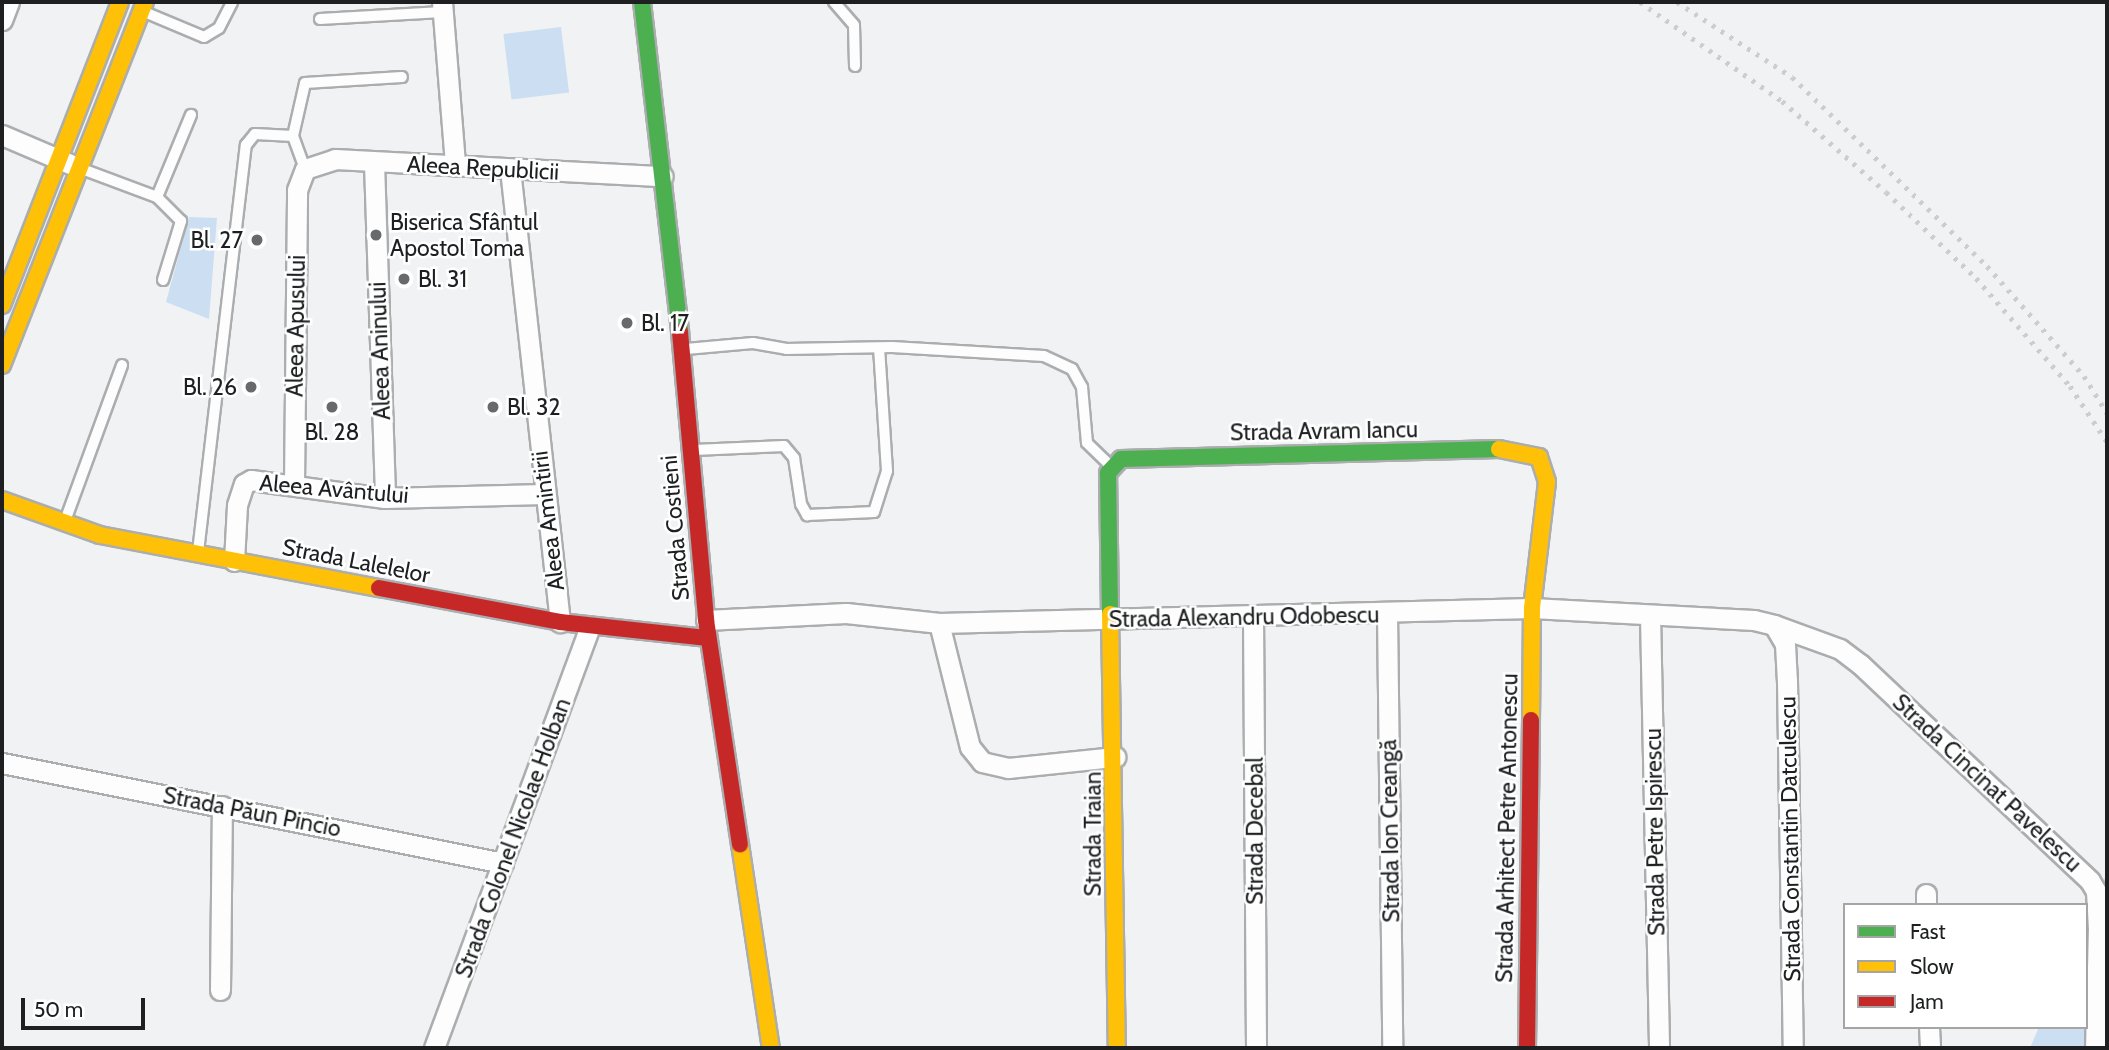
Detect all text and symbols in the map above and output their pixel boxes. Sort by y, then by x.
street label: Aleea Republicii [406,150,560,186]
place label: Biserica Sfântul Apostol Toma [390,208,538,262]
place label: Bl. 27 [190,226,243,254]
marker: Biserica Sfântul Apostol Toma [368,227,384,243]
marker: Bl. 27 [249,232,265,248]
street label: Aleea Apusului [281,255,311,397]
place label: Bl. 31 [418,265,467,293]
marker: Bl. 31 [396,271,412,287]
street label: Aleea Aninului [364,281,396,421]
place label: Bl. 17 [641,309,689,337]
marker: Bl. 17 [619,315,635,331]
place label: Bl. 26 [183,373,237,401]
marker: Bl. 26 [243,379,259,395]
place label: Bl. 32 [507,393,560,421]
marker: Bl. 28 [324,399,340,415]
marker: Bl. 32 [485,399,501,415]
street label: Strada Avram Iancu [1230,416,1418,446]
place label: Bl. 28 [305,418,359,446]
street label: Aleea Amintirii [526,450,570,592]
street label: Strada Costieni [655,454,695,602]
street label: Aleea Avântului [258,469,410,509]
street label: Strada Lalelelor [280,533,432,589]
street label: Strada Alexandru Odobescu [1109,601,1379,633]
street label: Strada Arhitect Petre Antonescu [1491,673,1523,983]
street label: Strada Cincinat Pavelescu [1887,688,2087,878]
street label: Strada Colonel Nicolae Holban [449,694,577,982]
street label: Strada Constantin Datculescu [1774,696,1806,982]
street label: Strada Petre Ispirescu [1639,728,1671,936]
street label: Strada Ion Creangă [1375,739,1405,923]
street label: Strada Decebal [1241,757,1269,905]
street label: Strada Traian [1079,771,1107,897]
street label: Strada Păun Pincio [161,781,343,843]
legend [1843,903,2088,1029]
text: Fast [1910,919,1946,944]
text: Slow [1910,954,1954,979]
scale bar [24,984,149,1028]
text: Jam [1910,989,1944,1014]
text: 50 m [34,997,83,1022]

